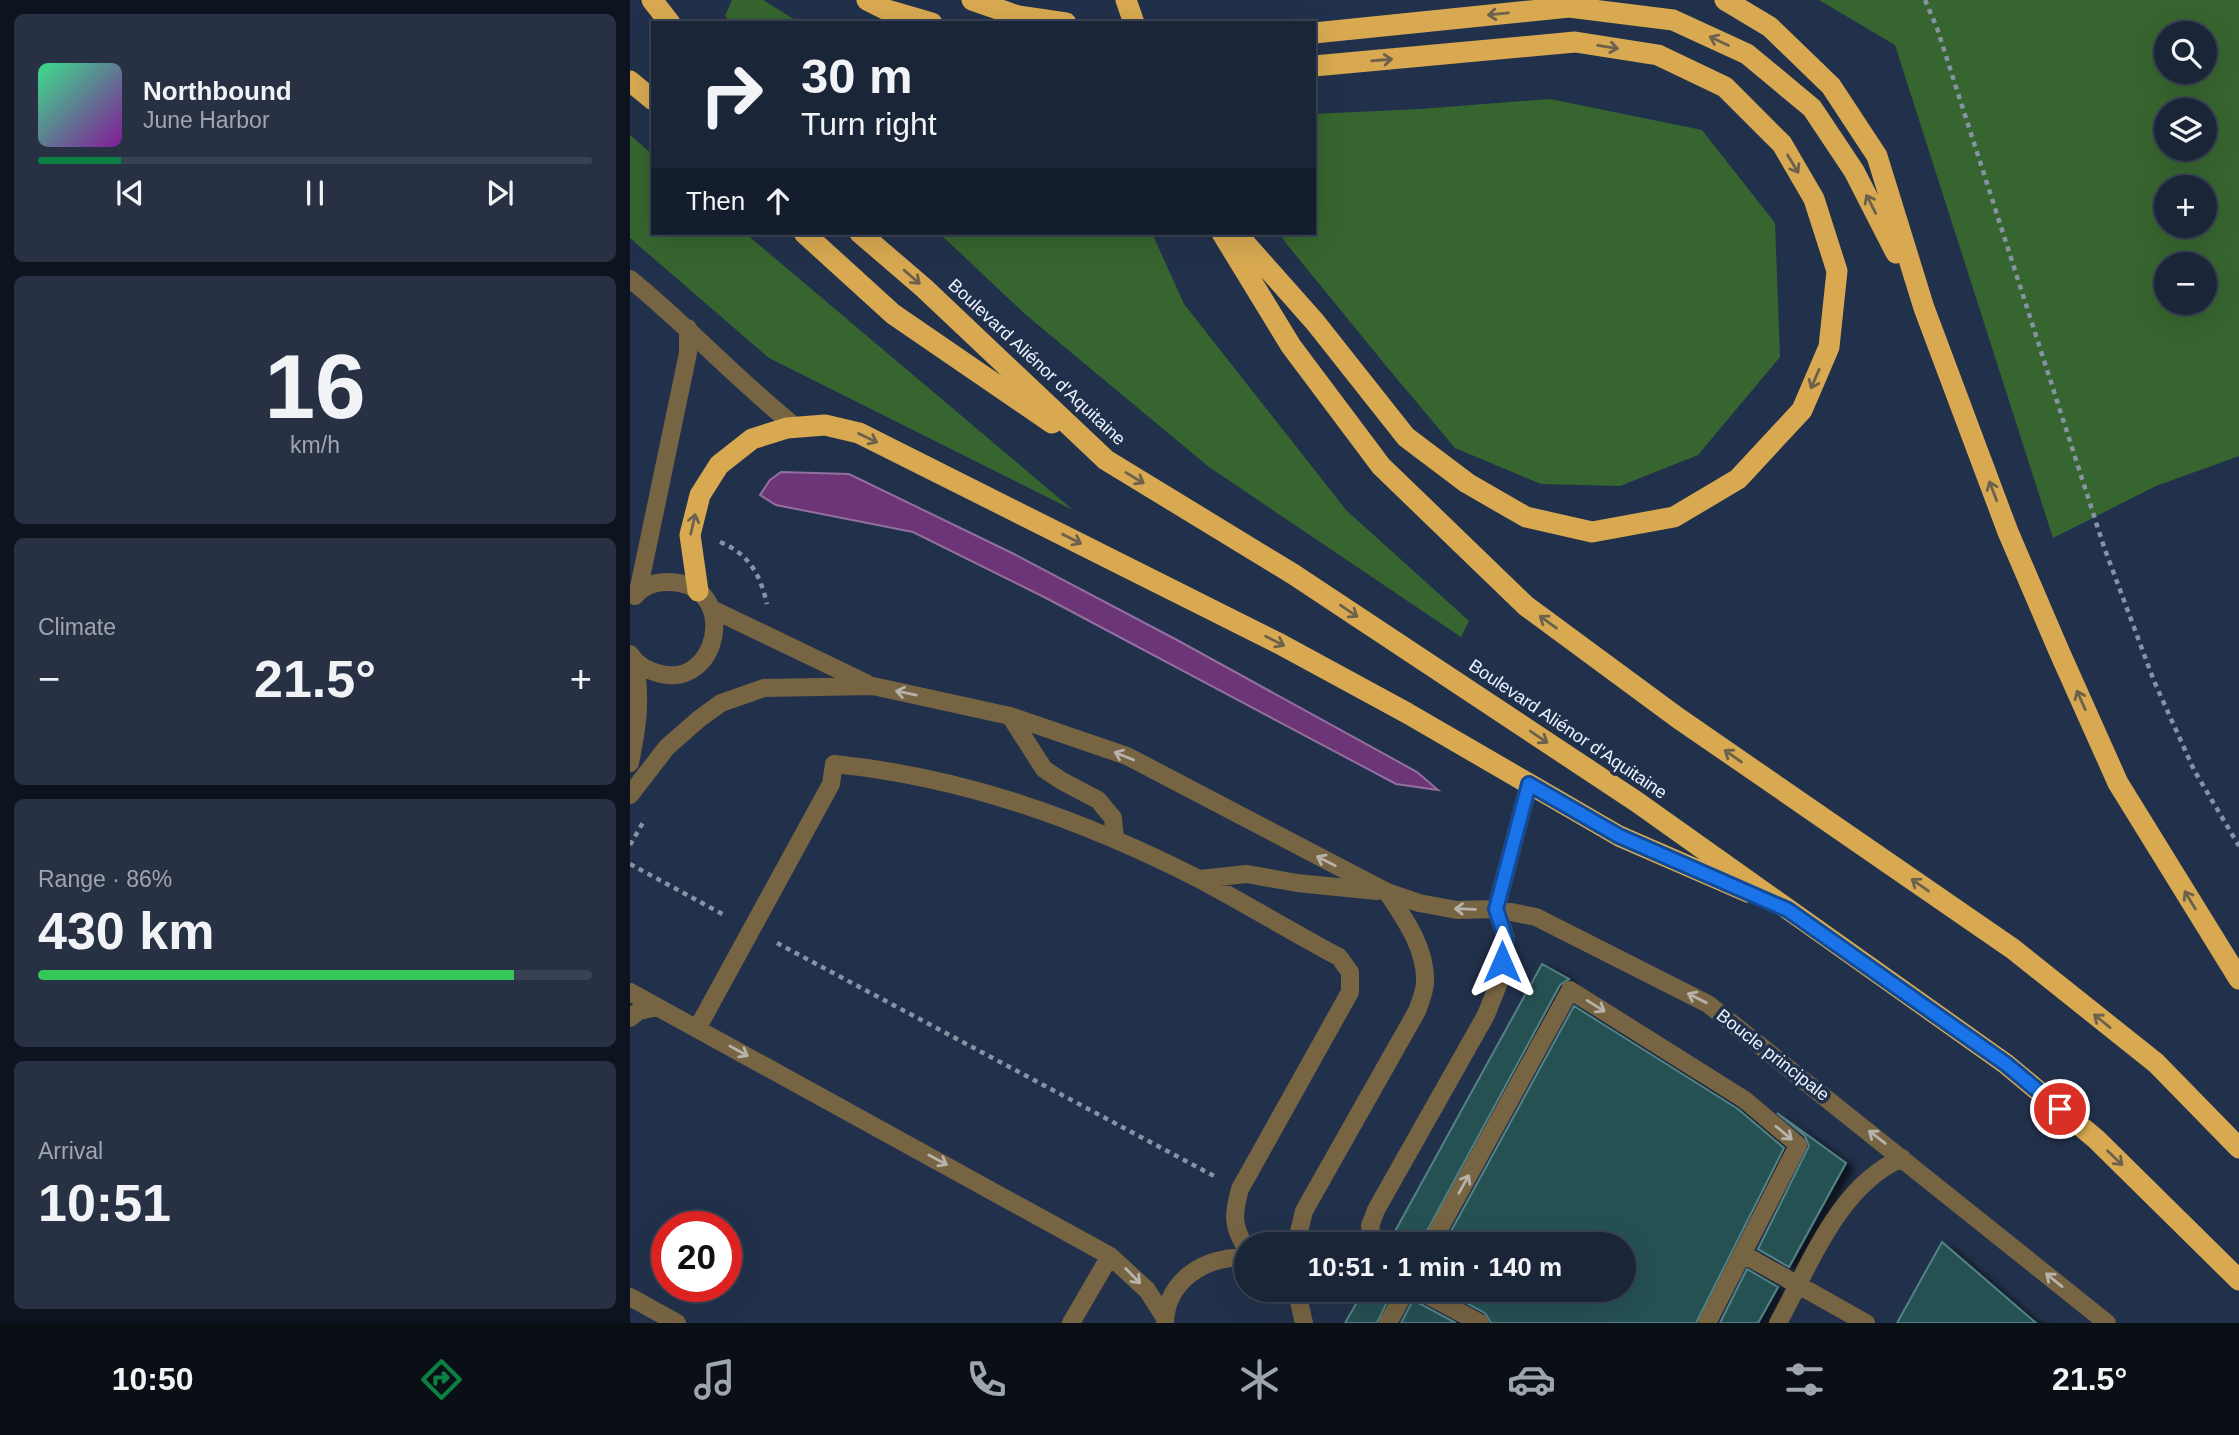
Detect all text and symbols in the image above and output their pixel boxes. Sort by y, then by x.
one-way arrow [1487,8,1510,21]
map controls [2154,21,2217,315]
button: search [2154,21,2217,84]
one-way arrow [1709,34,1730,48]
one-way arrow [1597,41,1619,54]
icon: right [686,49,777,140]
text: 30 m [801,49,913,103]
one-way arrow [1370,53,1393,66]
text: Northbound [143,76,292,106]
button: layers [2154,98,2217,161]
text: Turn right [801,106,937,142]
text: June Harbor [143,107,270,133]
one-way arrow [1787,153,1801,173]
icon: previous [111,174,149,212]
icon: pause [296,174,334,212]
icon: next [481,174,519,212]
button: + [2154,175,2217,238]
icon: ahead [759,182,797,220]
text: Then [686,186,745,216]
one-way arrow [1864,194,1878,215]
button: − [2154,252,2217,315]
one-way arrow [903,269,921,285]
street label: Boulevard Aliénor d'Aquitaine [944,275,1130,449]
text: 16 [264,336,366,437]
one-way arrow [1808,367,1821,389]
text: km/h [290,432,340,458]
one-way arrow [857,432,878,445]
one-way arrow [1125,471,1145,485]
one-way arrow [1985,481,1998,502]
one-way arrow [688,513,701,535]
one-way arrow [1061,533,1082,547]
one-way arrow [1339,604,1359,618]
text: Climate [38,614,116,640]
one-way arrow [1540,615,1558,630]
one-way arrow [1265,635,1285,649]
text: 21.5° [254,650,376,708]
street label: Boulevard Aliénor d'Aquitaine [1465,655,1671,803]
text: − [38,658,60,700]
text: + [570,658,592,700]
one-way arrow [895,686,918,699]
one-way arrow [2074,690,2087,712]
one-way arrow [1529,730,1548,744]
one-way arrow [1114,749,1136,762]
one-way arrow [1724,749,1743,763]
one-way arrow [1316,853,1337,867]
text: Range · 86% [38,866,172,892]
one-way arrow [1911,878,1930,892]
one-way arrow [2182,890,2196,910]
text: 430 km [38,902,214,960]
one-way arrow [1454,903,1477,916]
position arrow [1465,925,1539,999]
one-way arrow [1687,991,1708,1005]
one-way arrow [1585,999,1605,1013]
street label: Boucle principale [1713,1005,1833,1105]
one-way arrow [2094,1013,2112,1028]
one-way arrow [728,1045,749,1058]
pin [2030,1079,2090,1139]
icon: arrive [2041,1090,2079,1128]
one-way arrow [1775,1125,1793,1141]
one-way arrow [1868,1130,1886,1145]
text: Arrival [38,1138,103,1164]
one-way arrow [2106,1150,2123,1167]
one-way arrow [928,1153,948,1167]
text: 10:51 [38,1174,171,1232]
one-way arrow [1457,1175,1471,1195]
speed limit sign: 20 [651,1211,742,1302]
text: 10:51 · 1 min · 140 m [1308,1252,1562,1282]
one-way arrow [1125,1267,1142,1284]
one-way arrow [2045,1272,2063,1288]
icon: directions [417,1355,466,1404]
icon: music [690,1355,739,1404]
icon: phone [962,1355,1011,1404]
icon: climate [1235,1355,1284,1404]
icon: car [1507,1355,1556,1404]
icon: filters [1780,1355,1829,1404]
text: 10:50 [112,1361,194,1397]
text: 21.5° [2052,1361,2127,1397]

